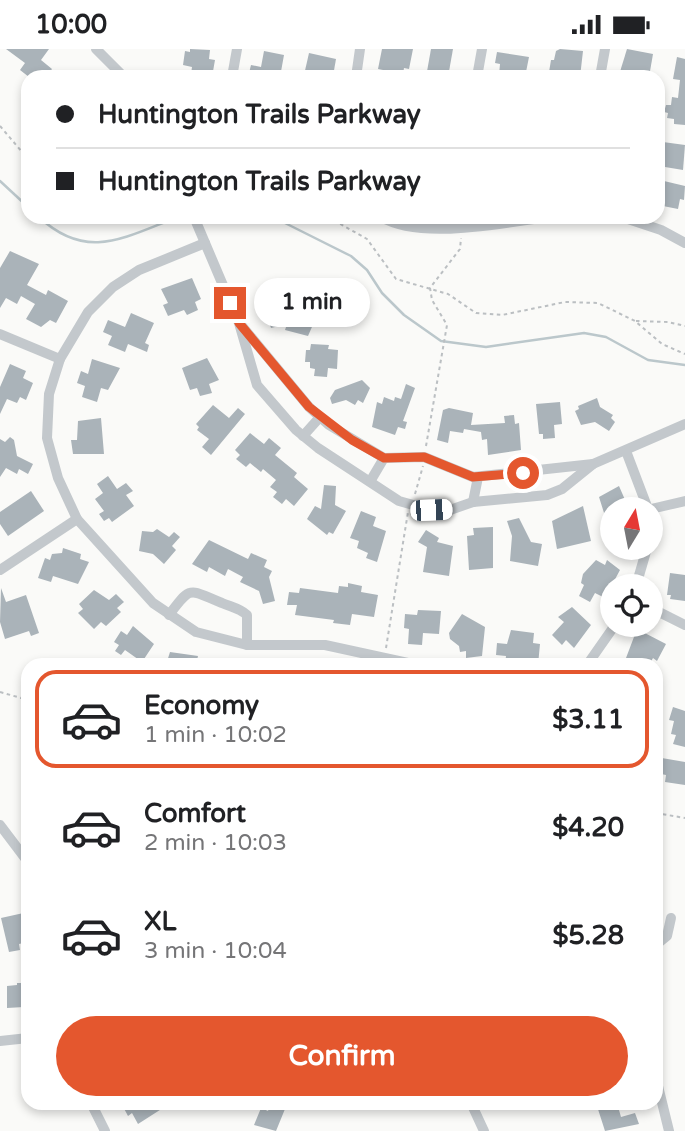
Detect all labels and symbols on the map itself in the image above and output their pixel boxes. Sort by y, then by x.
callout: 1 min [254,279,370,327]
route end [214,287,246,319]
route start [507,457,539,489]
north arrow [600,497,663,560]
car [410,499,453,521]

